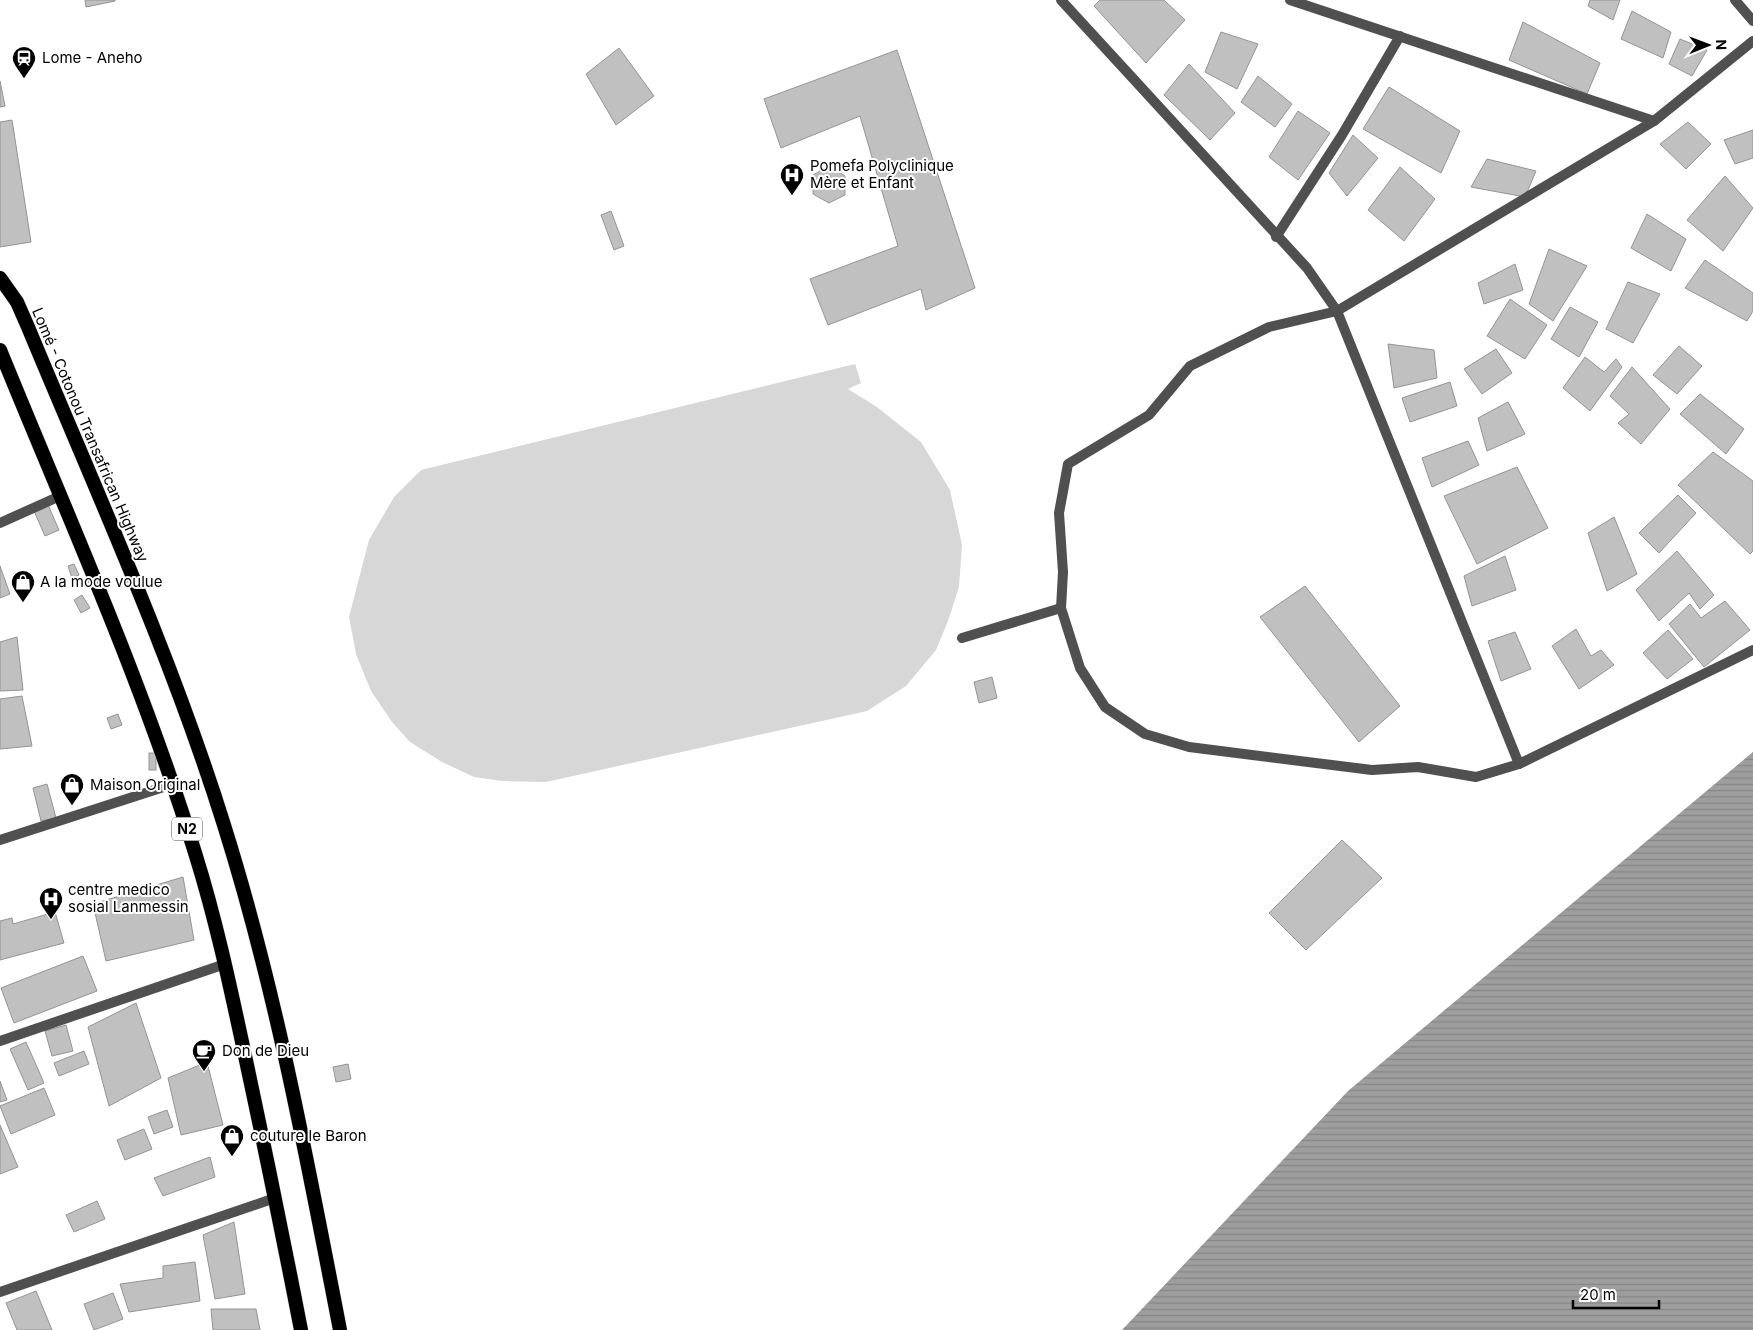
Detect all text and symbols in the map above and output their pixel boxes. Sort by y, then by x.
north arrow [1683,20,1733,70]
text: N [1713,39,1730,50]
station icon: Lome - Aneho [11,45,37,79]
place label: Lome - Aneho [42,48,143,67]
place label: Pomefa Polyclinique Mère et Enfant [810,156,954,192]
hospital icon: Pomefa Polyclinique Mère et Enfant [779,162,805,196]
street label: Lomé - Cotonou Transafrican Highway [28,305,153,565]
shop icon: A la mode voulue [10,569,36,603]
place label: A la mode voulue [40,572,162,591]
shop icon: Maison Original [59,772,85,806]
place label: Maison Original [90,775,200,794]
road number: N2 [172,818,202,841]
place label: centre medico sosial Lanmessin [68,880,189,916]
hospital icon: centre medico sosial Lanmessin [38,886,64,920]
cafe icon: Don de Dieu [191,1038,217,1072]
place label: Don de Dieu [222,1041,309,1060]
shop icon: couture le Baron [219,1123,245,1157]
place label: couture le Baron [250,1126,367,1145]
scale bar [1573,1278,1659,1310]
text: 20 m [1580,1285,1616,1304]

